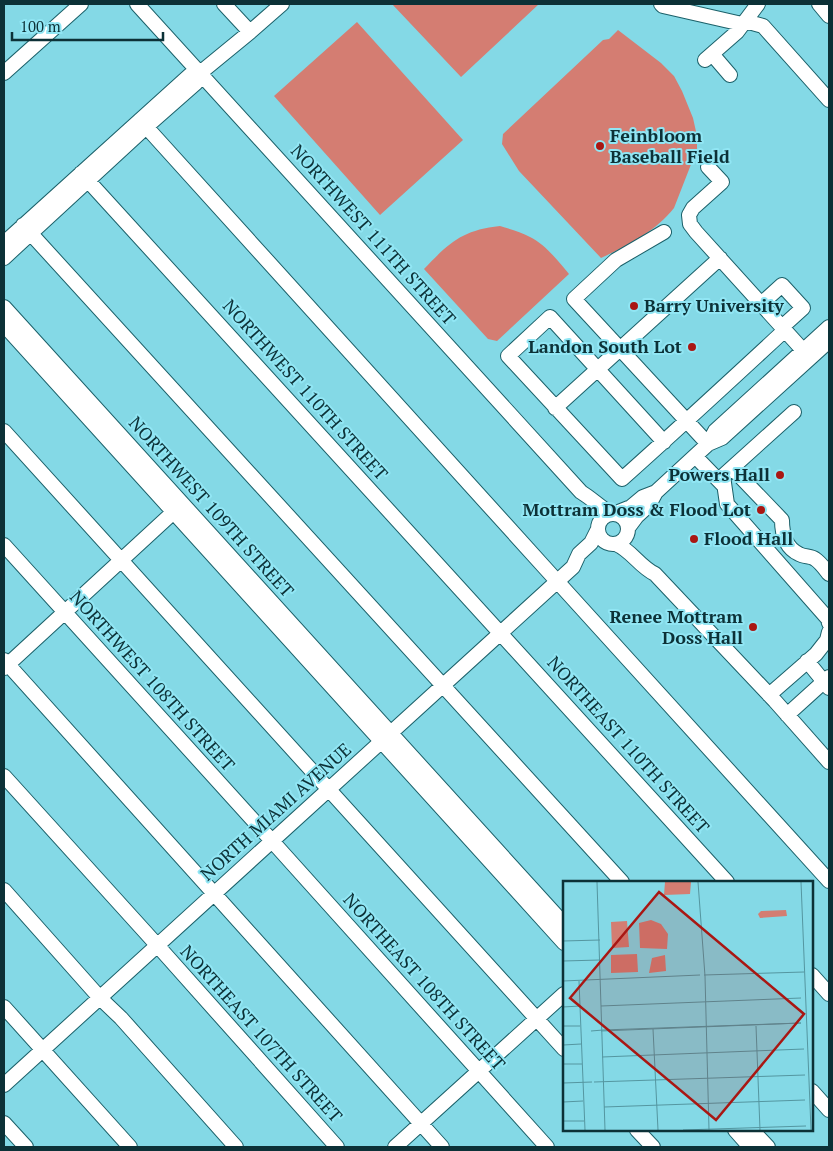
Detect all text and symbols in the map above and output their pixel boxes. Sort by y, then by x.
scale bar [12,10,164,42]
text: 100 m [20,16,61,36]
place label: Feinbloom Baseball Field [610,123,730,168]
street label: NORTHWEST 111TH STREET [286,139,461,330]
marker: Feinbloom Baseball Field [594,140,606,152]
place label: Barry University [644,293,784,317]
street label: NORTHWEST 110TH STREET [218,294,393,485]
marker: Barry University [628,300,640,312]
place label: Landon South Lot [528,334,682,358]
marker: Landon South Lot [686,341,698,353]
street label: NORTHWEST 109TH STREET [124,411,299,602]
place label: Powers Hall [668,462,770,486]
marker: Powers Hall [774,469,786,481]
place label: Mottram Doss & Flood Lot [523,497,751,521]
marker: Mottram Doss & Flood Lot [755,504,767,516]
place label: Flood Hall [704,526,793,550]
marker: Flood Hall [688,533,700,545]
street label: NORTHWEST 108TH STREET [65,585,240,776]
place label: Renee Mottram Doss Hall [609,604,743,649]
marker: Renee Mottram Doss Hall [747,621,759,633]
street label: NORTHEAST 110TH STREET [543,650,715,838]
street label: NORTH MIAMI AVENUE [195,737,356,885]
inset map [563,881,813,1131]
street label: NORTHEAST 108TH STREET [339,887,511,1075]
street label: NORTHEAST 107TH STREET [176,939,348,1127]

